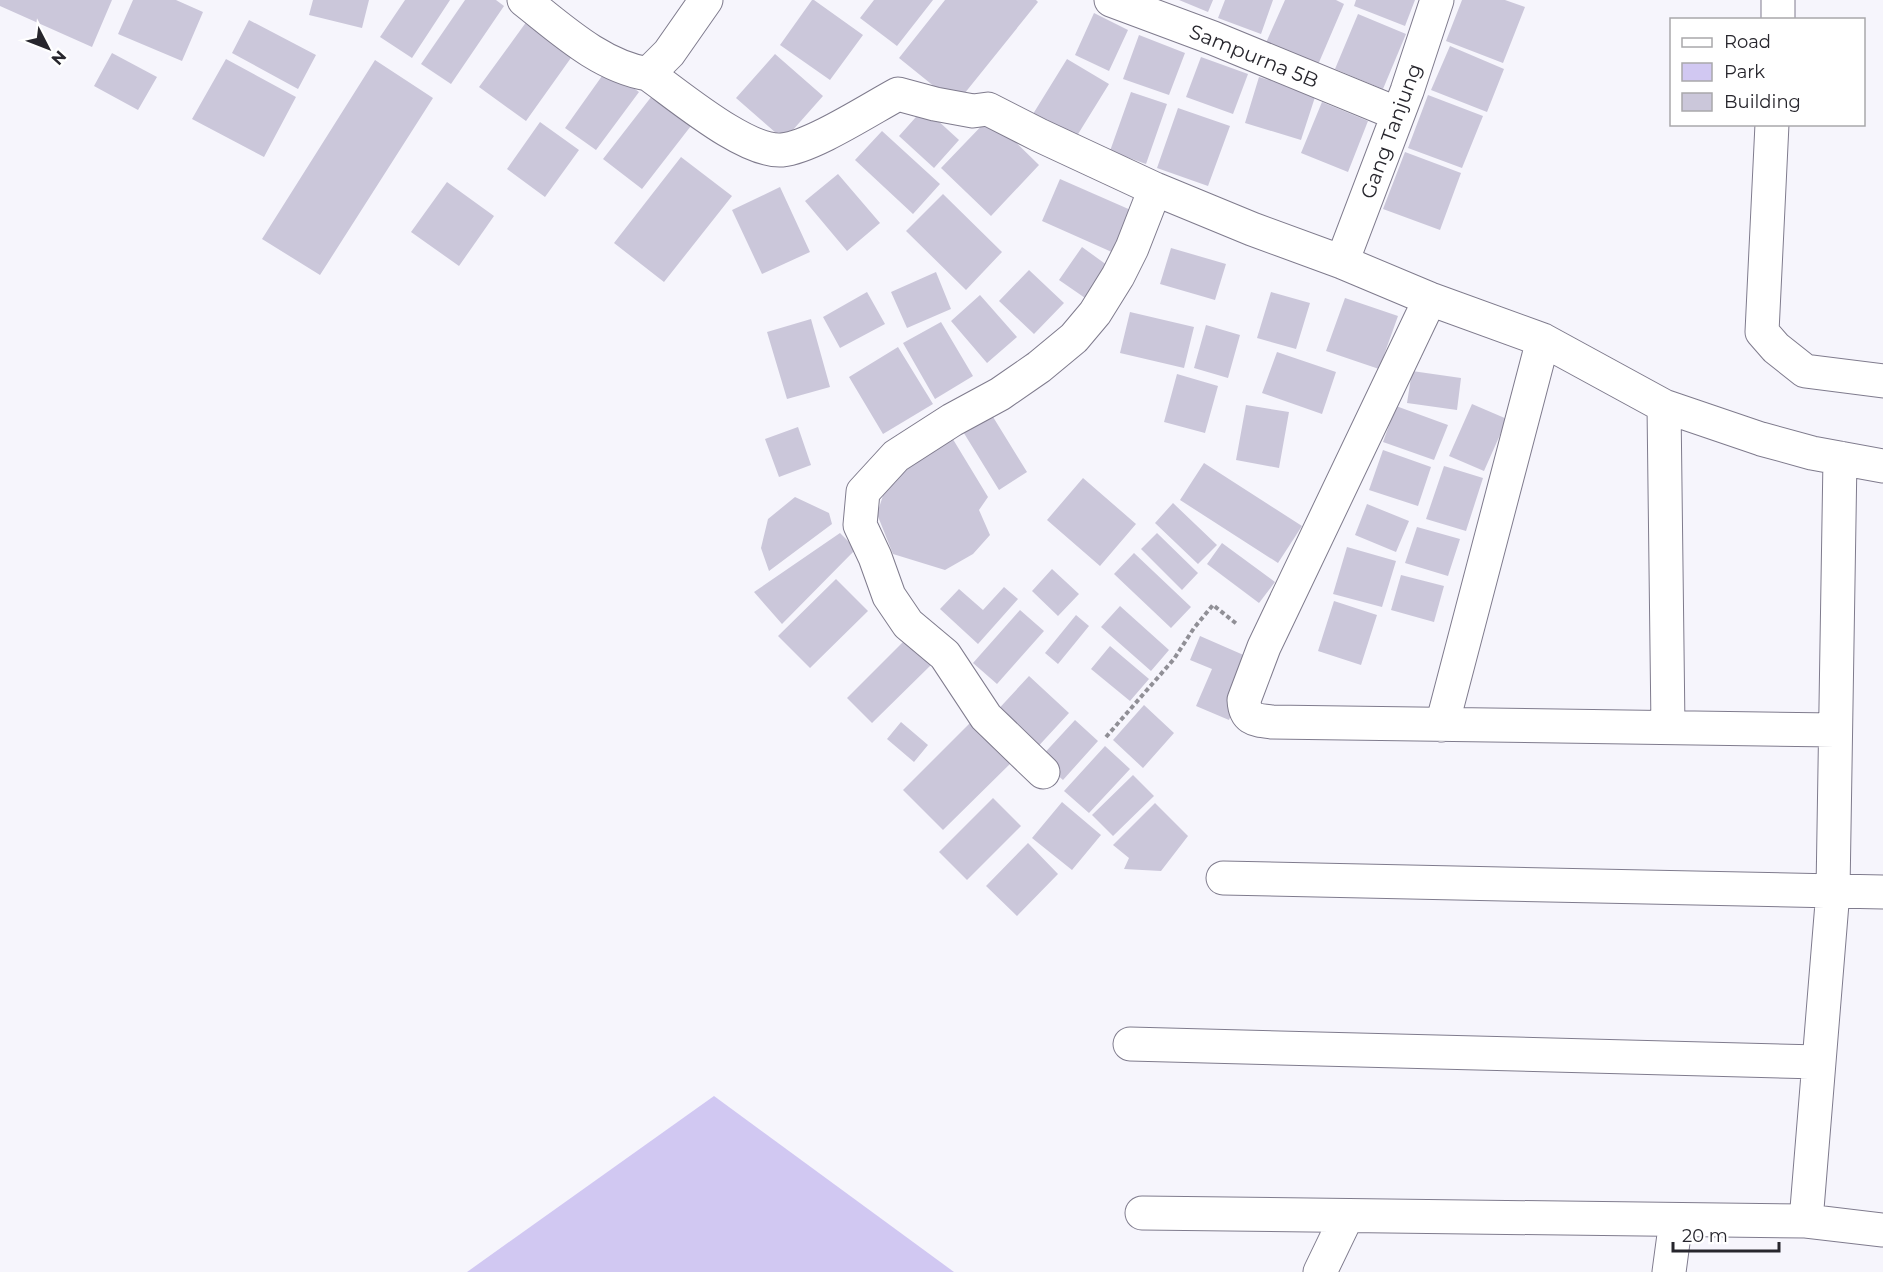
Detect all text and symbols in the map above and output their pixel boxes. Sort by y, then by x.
north arrow [18,18,78,78]
legend [1670,18,1865,126]
street label: Sampurna 5B [1186,19,1322,93]
text: Road [1724,31,1771,53]
text: N [47,47,70,69]
street label: Gang Tanjung [1355,60,1427,202]
text: Park [1724,61,1765,83]
text: Building [1724,91,1801,113]
scale bar [1673,1215,1780,1253]
text: 20 m [1682,1225,1728,1247]

